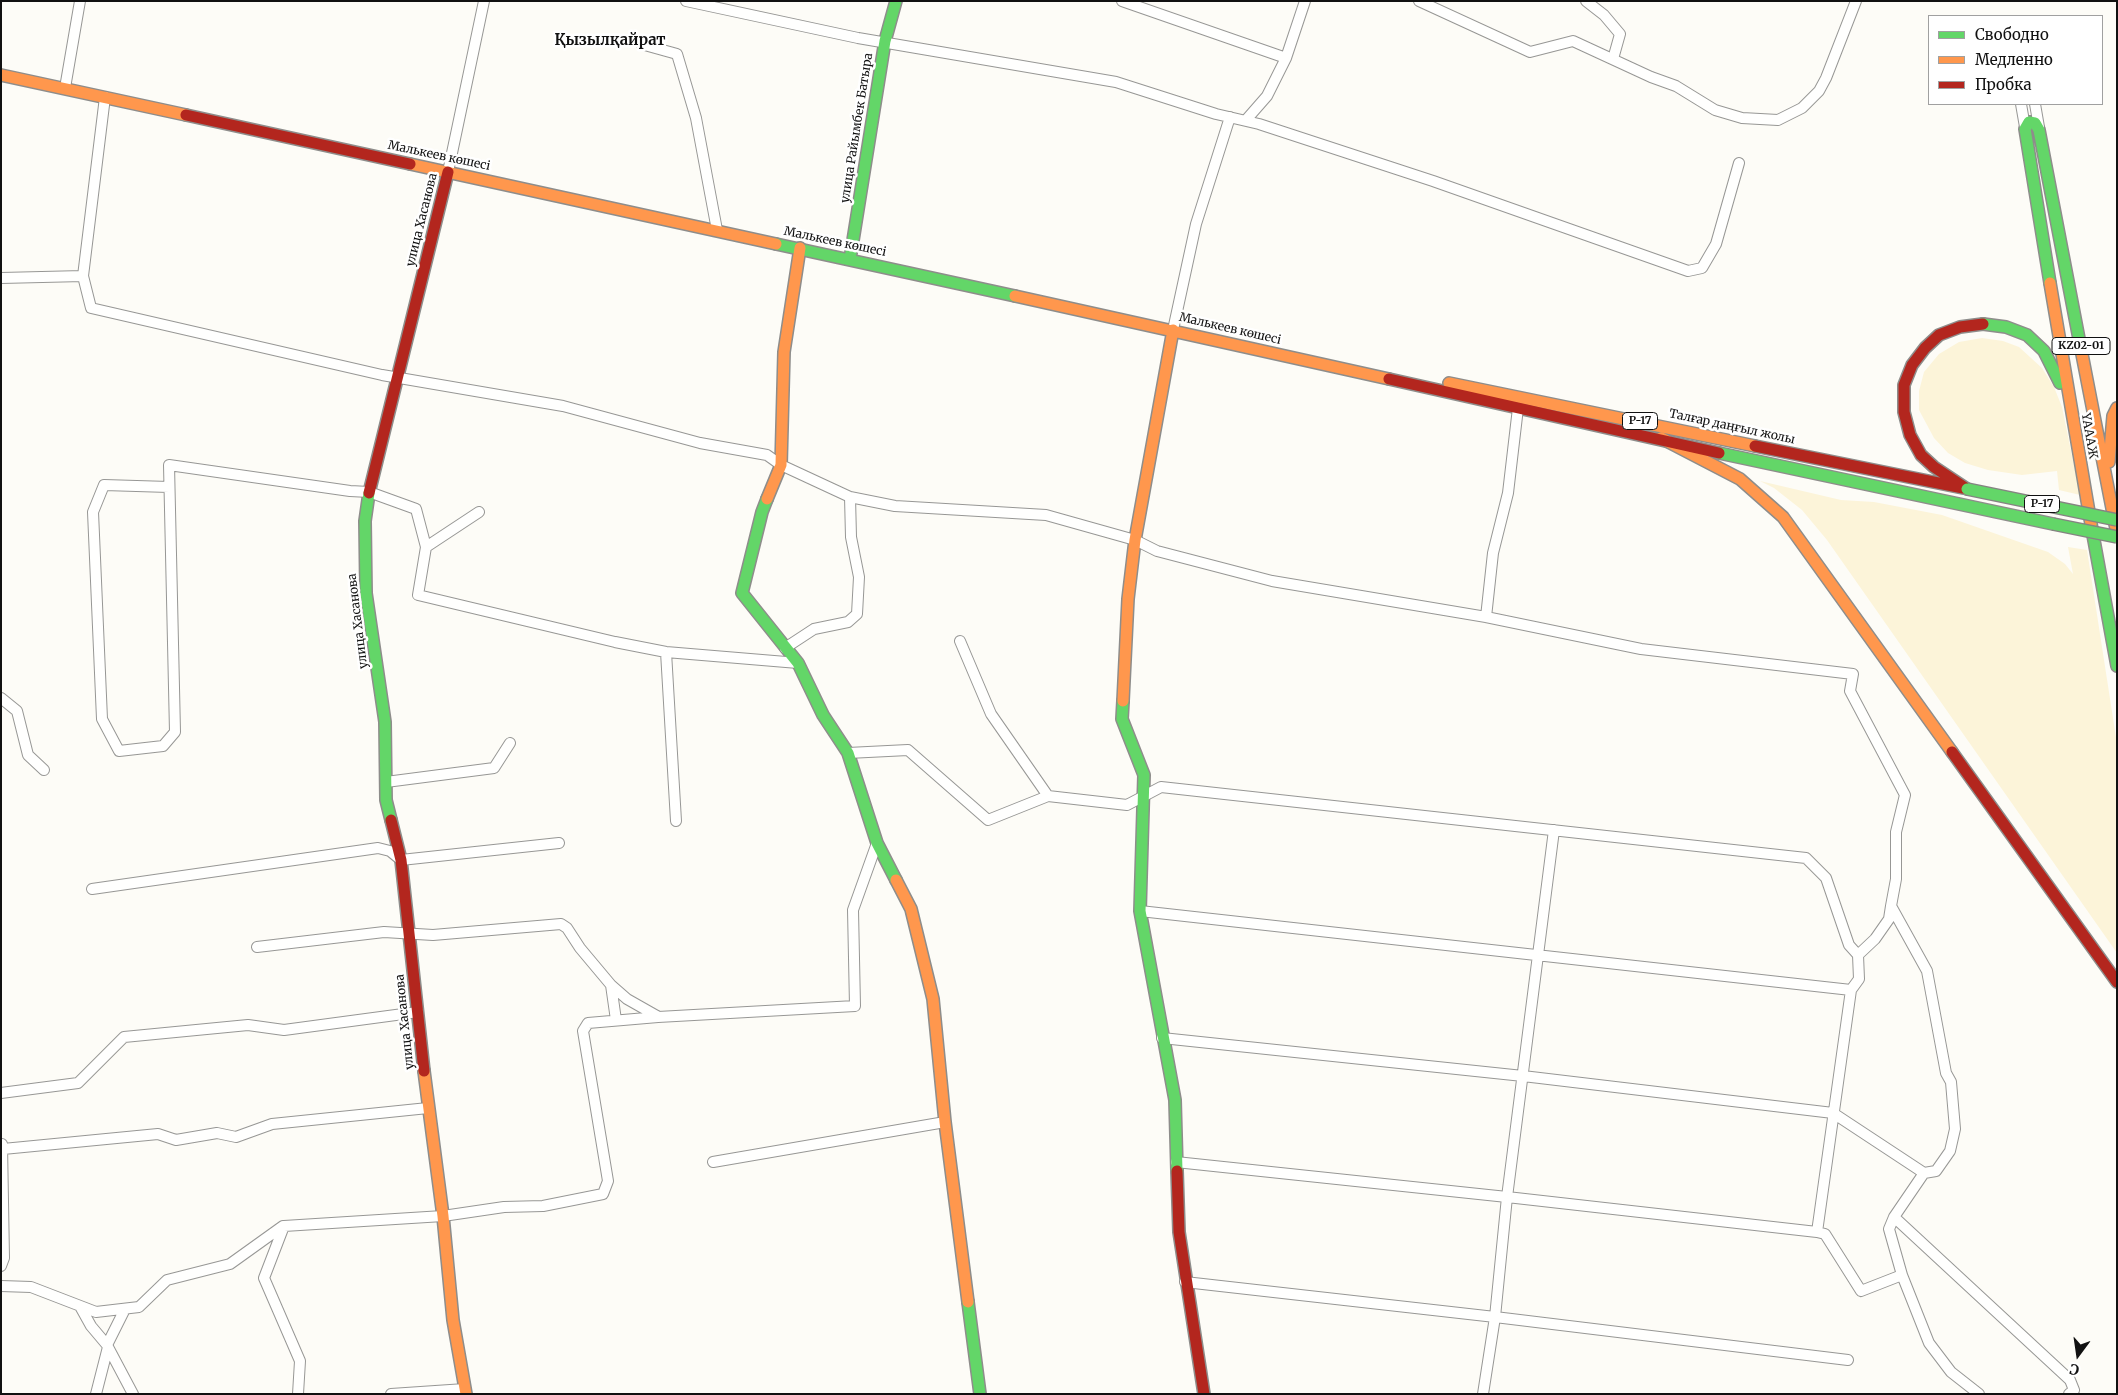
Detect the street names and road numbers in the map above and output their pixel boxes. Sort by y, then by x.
street label: улица Райымбек Батыра [838,52,876,204]
street label: Малькеев көшесі [387,138,491,174]
street label: улица Хасанова [403,172,441,268]
street label: Малькеев көшесі [783,224,887,260]
street label: Малькеев көшесі [1178,310,1282,348]
road number: KZ02-01 [2052,338,2110,354]
street label: Талғар даңғыл жолы [1668,407,1796,447]
road number: P-17 [1622,412,1658,430]
street label: ҮАААЖ [2078,412,2100,460]
road number: P-17 [2024,496,2060,512]
street label: улица Хасанова [345,573,371,669]
street label: улица Хасанова [393,974,417,1070]

